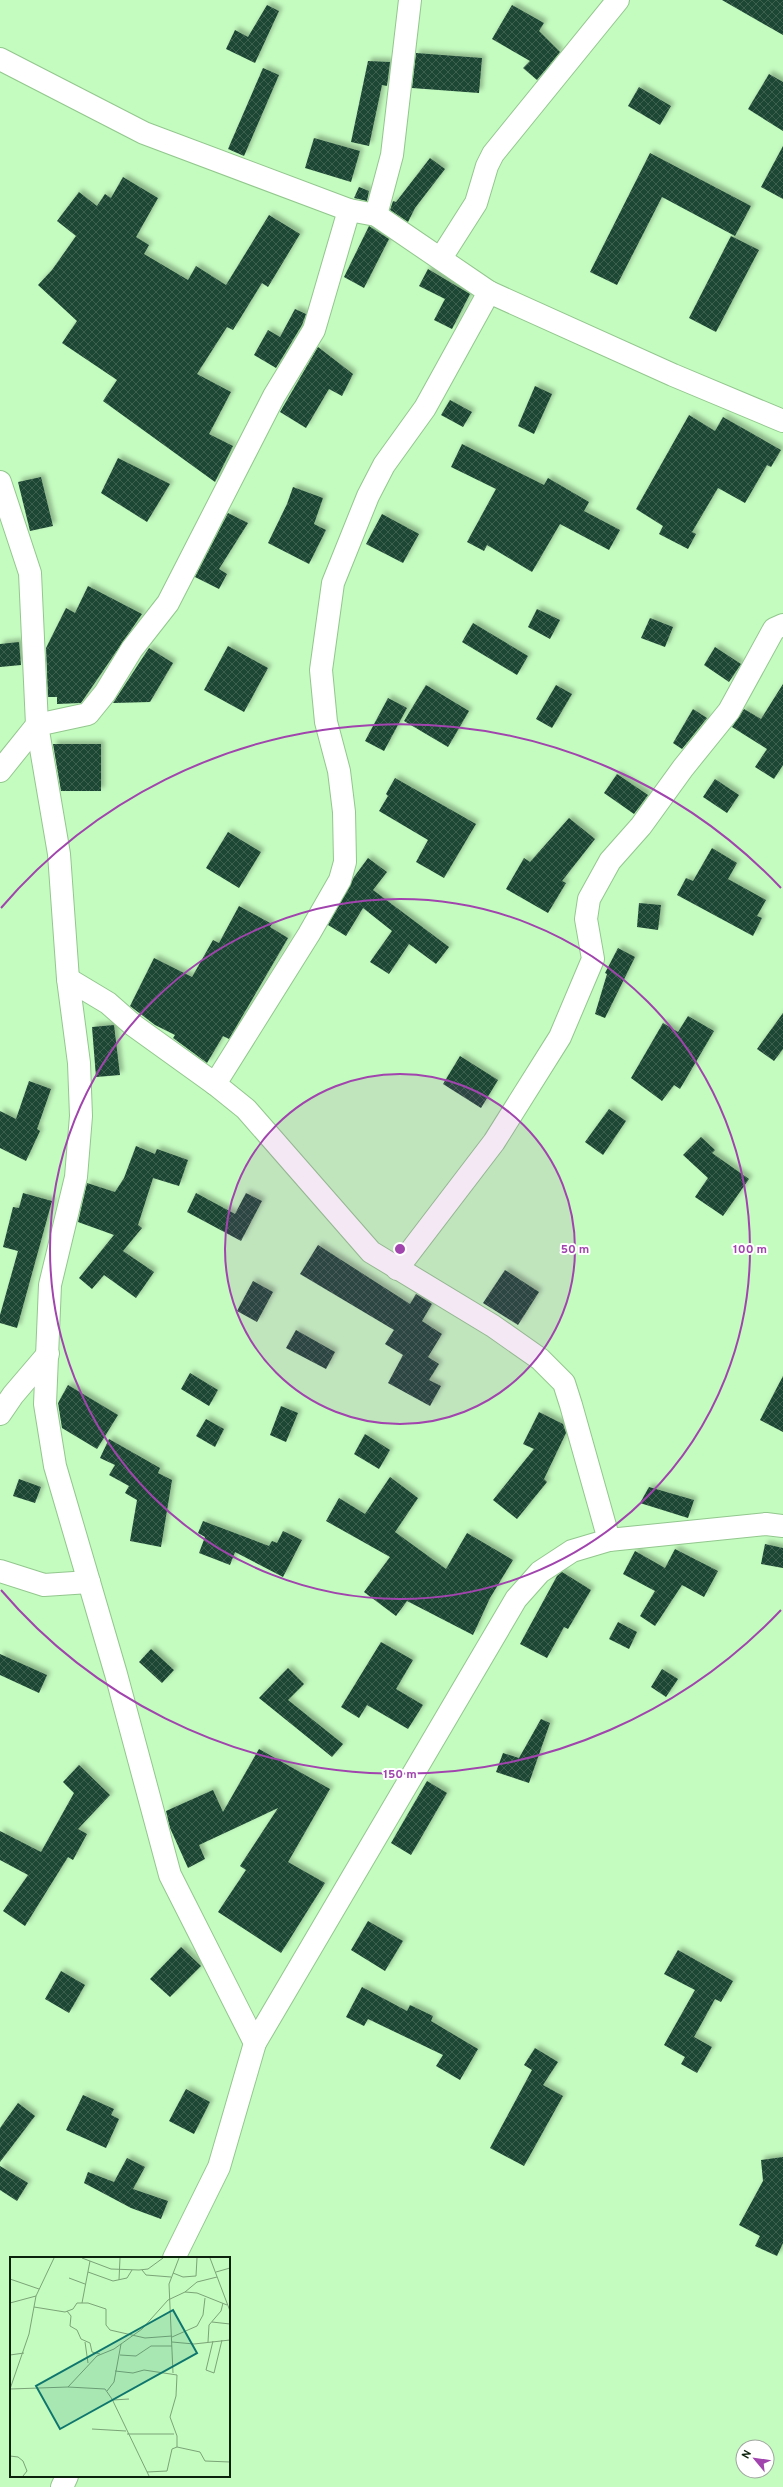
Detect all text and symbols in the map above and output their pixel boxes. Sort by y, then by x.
centre of rings [393,1242,407,1256]
text: 50 m [561,1242,589,1258]
text: 100 m [733,1242,767,1258]
text: 150 m [383,1767,417,1783]
inset map [10,2257,230,2477]
north arrow [735,2439,775,2479]
text: N [739,2448,755,2461]

